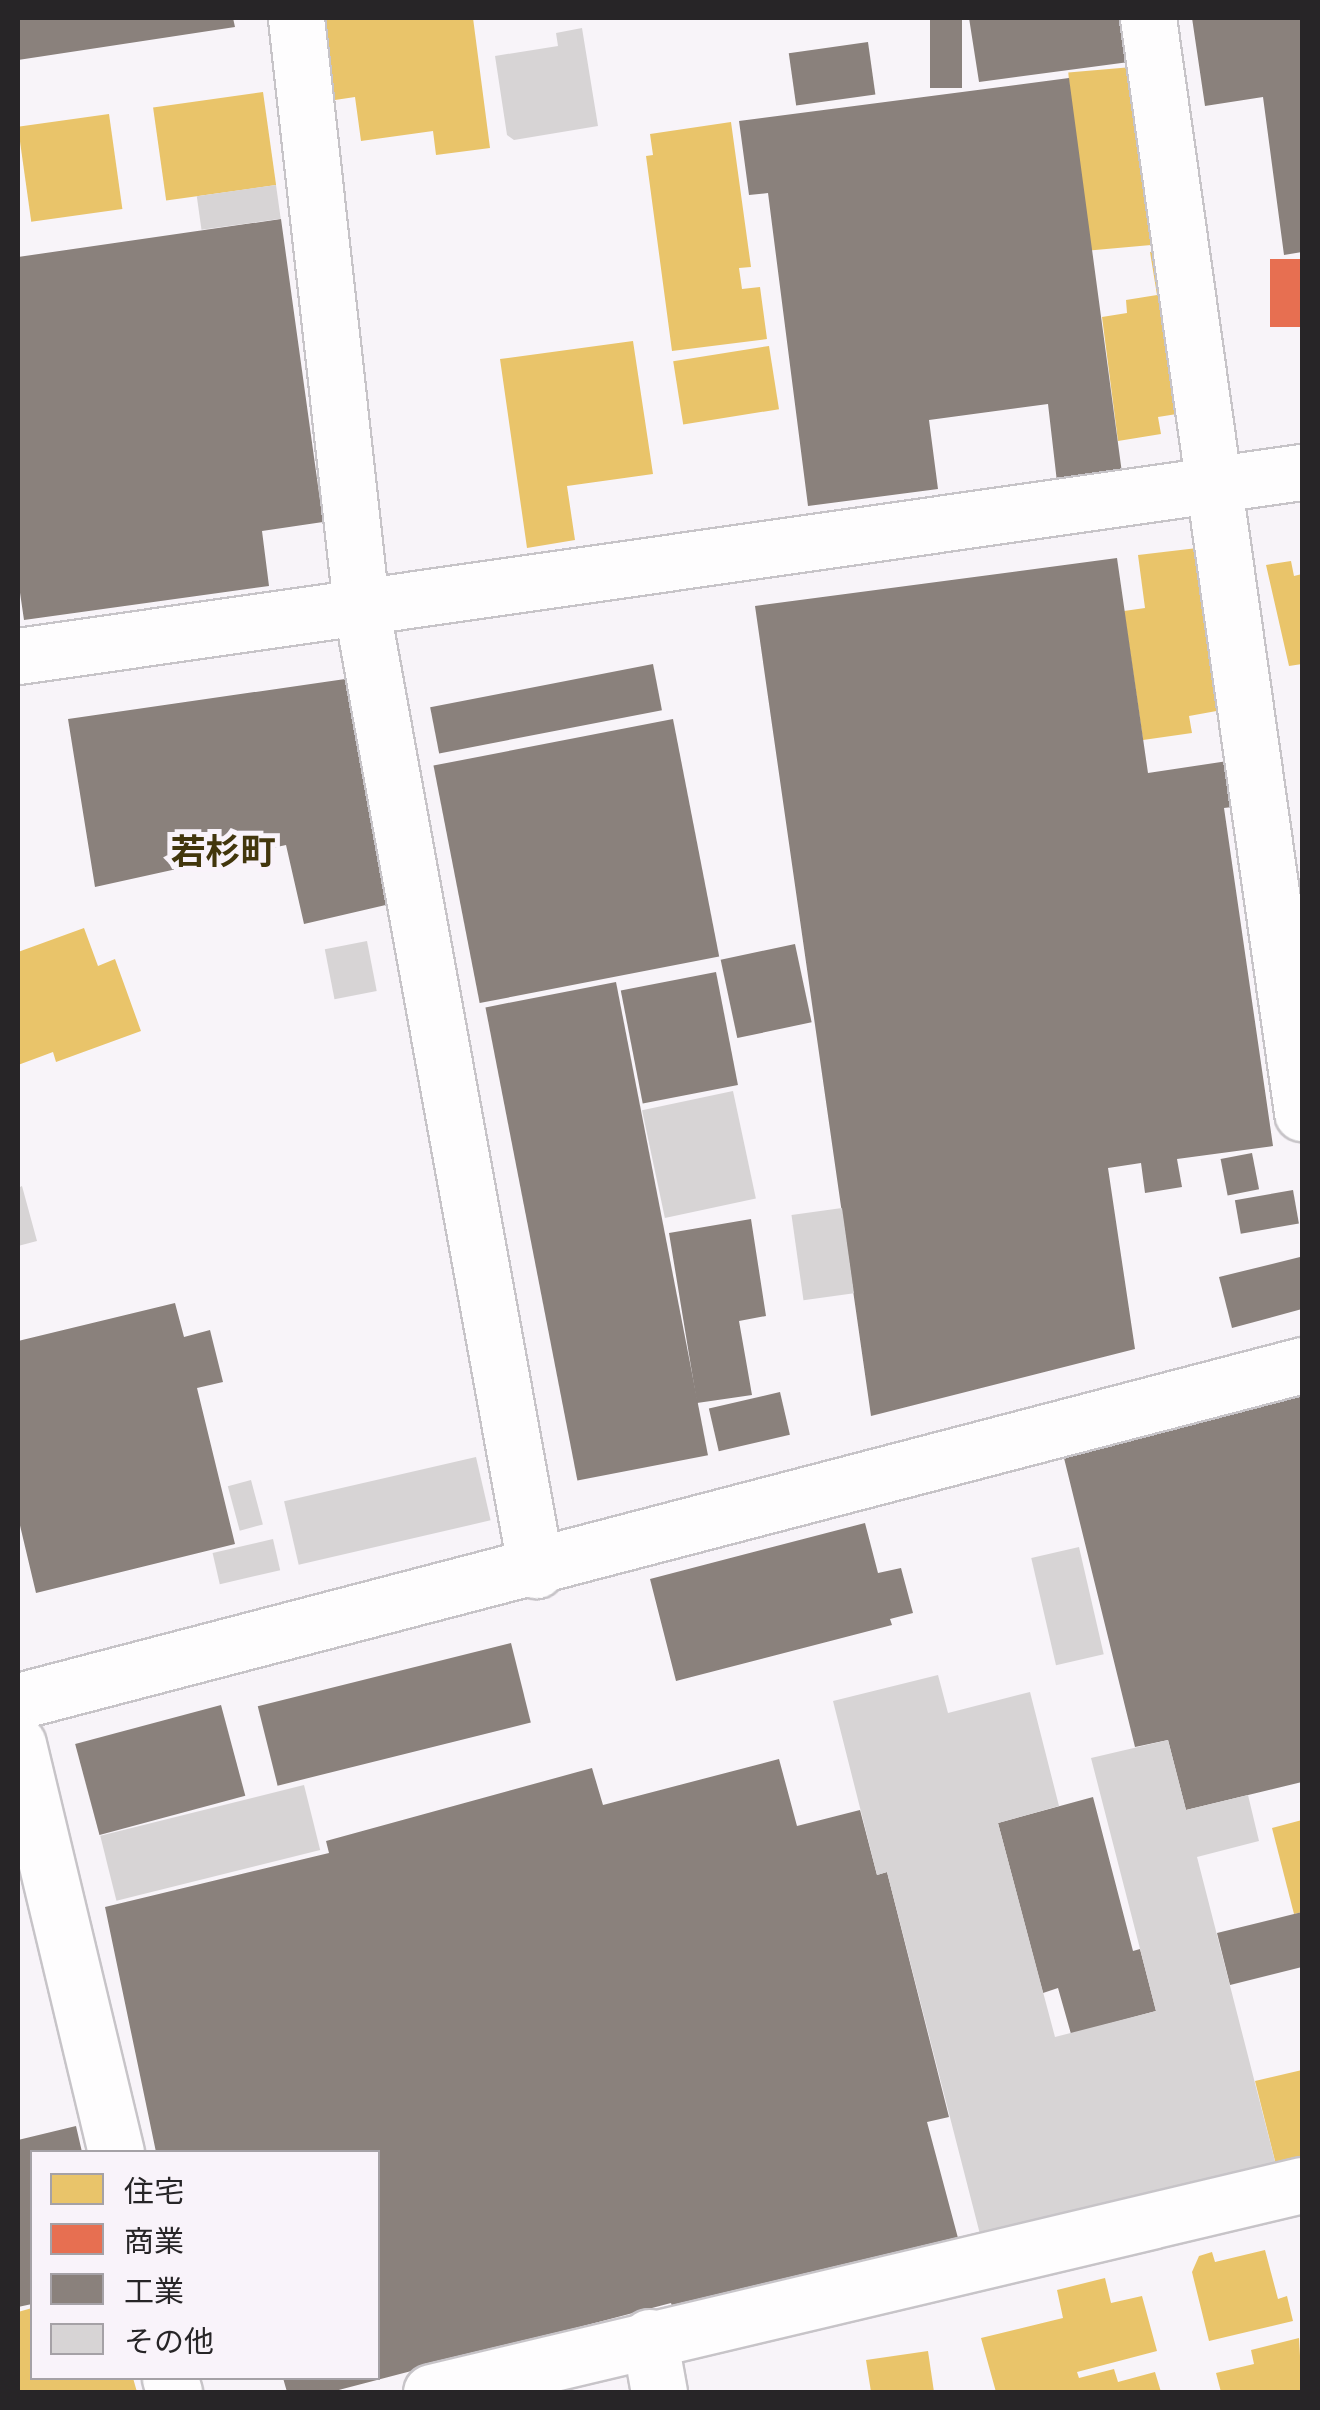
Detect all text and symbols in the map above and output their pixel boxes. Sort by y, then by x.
district label: 若杉町 [171,831,275,873]
legend [30,2150,380,2380]
text: 住宅 [124,2174,184,2209]
text: 商業 [124,2224,184,2259]
text: 工業 [124,2274,184,2309]
text: その他 [124,2324,214,2359]

